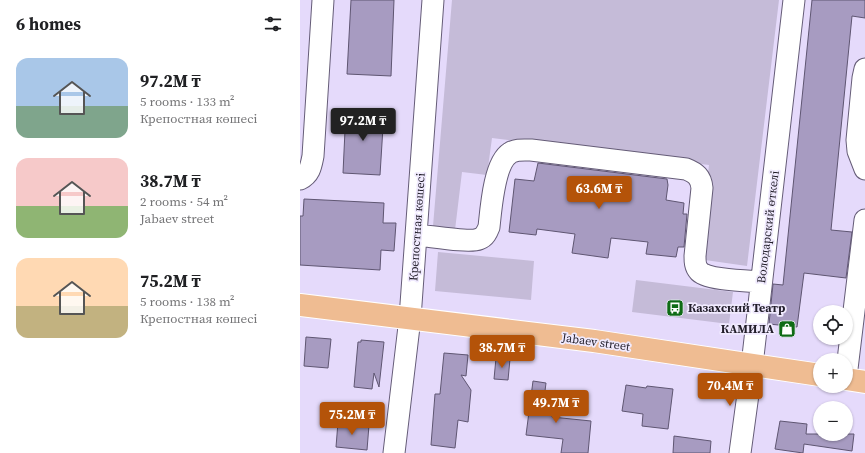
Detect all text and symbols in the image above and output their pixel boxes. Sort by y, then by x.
text: 6 homes [16,12,81,36]
icon: filters [262,13,284,35]
text: 97.2M ₸ [140,69,201,93]
icon: home [48,74,96,122]
text: 5 rooms · 133 m² [140,93,235,110]
pin: 97.2M ₸ [326,108,400,142]
text: Крепостная көшесі [140,110,257,127]
text: 97.2M ₸ [340,112,386,129]
text: 38.7M ₸ [140,169,201,193]
street label: Володарский өткелі [753,169,783,284]
street label: Крепостная көшесі [405,172,429,282]
icon: home [48,174,96,222]
pin: 63.6M ₸ [562,176,636,210]
text: 63.6M ₸ [576,180,622,197]
text: 2 rooms · 54 m² [140,193,228,210]
text: Jabaev street [140,210,214,227]
text: 75.2M ₸ [140,269,201,293]
icon: home [48,274,96,322]
text: 5 rooms · 138 m² [140,293,235,310]
bus stop icon: Казахский Театр [665,298,685,318]
place label: Казахский Театр [688,300,785,316]
map controls [813,305,853,441]
button: locate [813,305,853,345]
text: Крепостная көшесі [140,310,257,327]
shop icon: КАМИЛА [777,319,797,339]
place label: КАМИЛА [721,321,774,337]
street label: Jabaev street [560,329,631,355]
pin: 38.7M ₸ [465,335,539,369]
text: 38.7M ₸ [479,339,525,356]
button: + [813,353,853,393]
pin: 70.4M ₸ [693,373,767,407]
text: 70.4M ₸ [707,377,753,394]
pin: 49.7M ₸ [519,390,593,424]
text: 49.7M ₸ [533,394,579,411]
button: − [813,401,853,441]
pin: 75.2M ₸ [315,402,389,436]
text: 75.2M ₸ [329,406,375,423]

